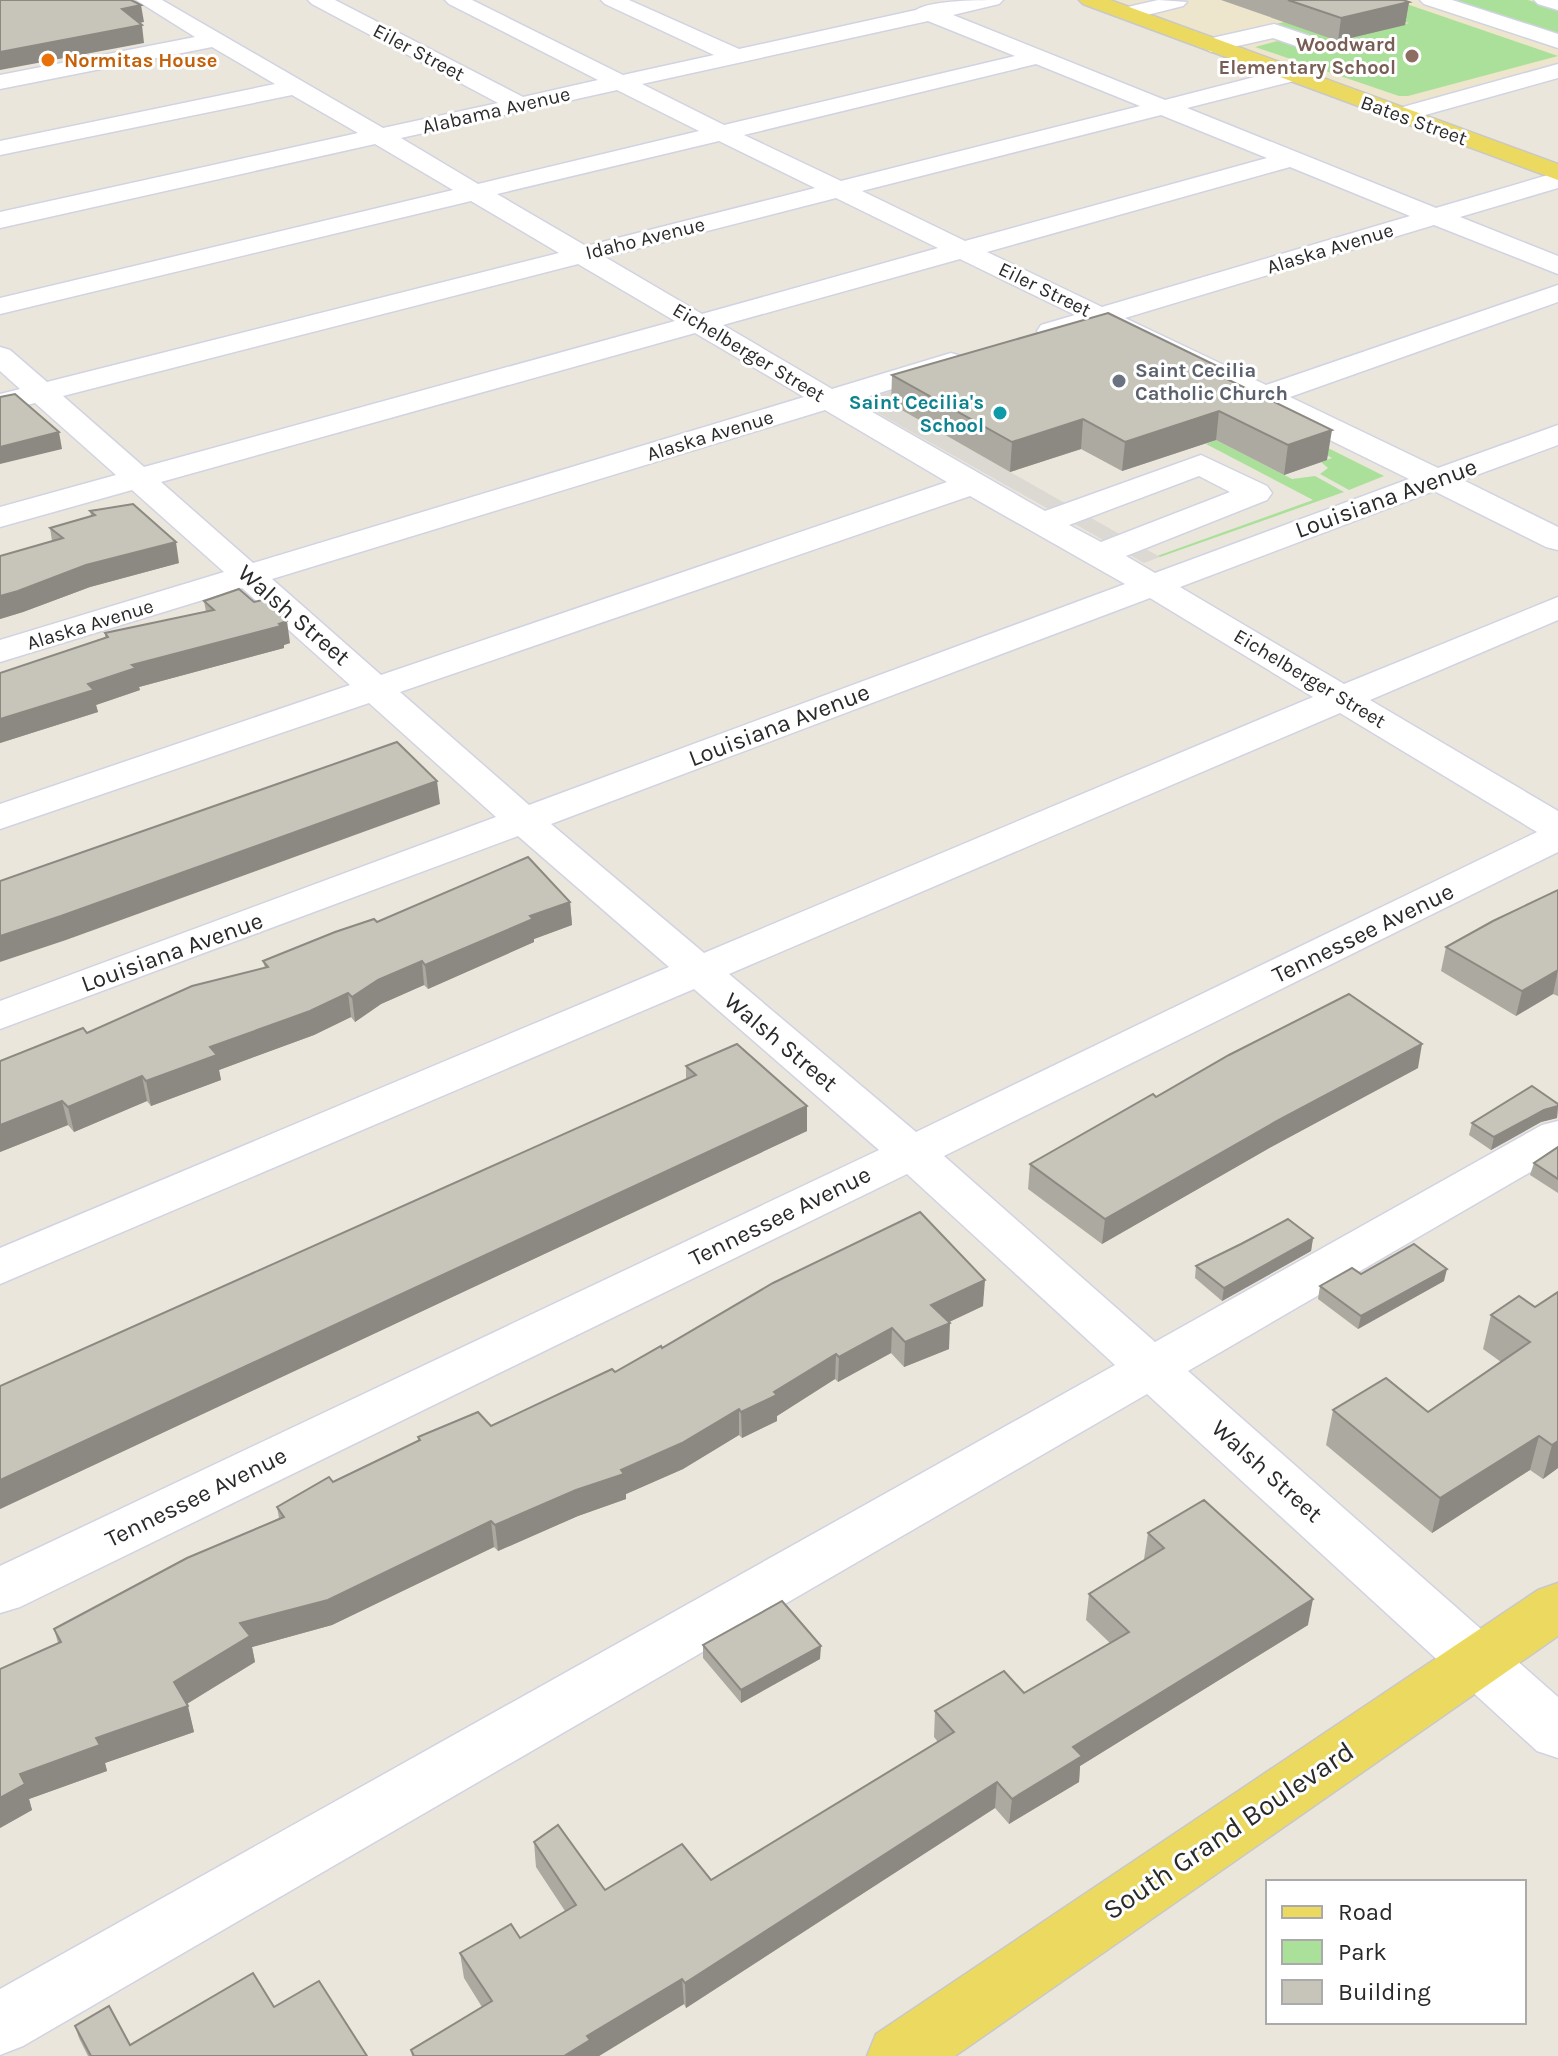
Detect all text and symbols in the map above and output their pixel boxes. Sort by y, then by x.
street label: Eiler Street [369,19,469,86]
place label: Woodward Elementary School [1218,33,1396,79]
marker: Woodward Elementary School [1403,47,1421,65]
place label: Normitas House [64,49,217,72]
marker: Normitas House [39,51,57,69]
street label: Alabama Avenue [420,82,572,139]
street label: Bates Street [1358,91,1471,150]
street label: Idaho Avenue [583,213,707,264]
street label: Alaska Avenue [1264,218,1396,279]
street label: Eiler Street [995,257,1095,322]
street label: Eichelberger Street [669,298,829,407]
place label: Saint Cecilia Catholic Church [1135,359,1288,405]
marker: Saint Cecilia Catholic Church [1110,372,1128,390]
place label: Saint Cecilia's School [849,391,984,437]
marker: Saint Cecilia's School [991,404,1009,422]
street label: Alaska Avenue [644,405,776,466]
street label: Louisiana Avenue [1291,452,1481,544]
street label: Walsh Street [232,559,356,671]
street label: Alaska Avenue [24,594,156,655]
street label: Eichelberger Street [1230,624,1390,733]
street label: Louisiana Avenue [685,678,873,772]
street label: Tennessee Avenue [1268,877,1458,989]
street label: Louisiana Avenue [77,906,267,998]
street label: Walsh Street [719,987,843,1097]
street label: Tennessee Avenue [685,1160,875,1272]
street label: Walsh Street [1206,1414,1328,1528]
street label: Tennessee Avenue [101,1441,291,1553]
street label: South Grand Boulevard [1097,1734,1360,1927]
legend [1266,1880,1526,2024]
text: Road [1338,1898,1393,1926]
text: Park [1338,1938,1387,1966]
text: Building [1338,1978,1431,2006]

